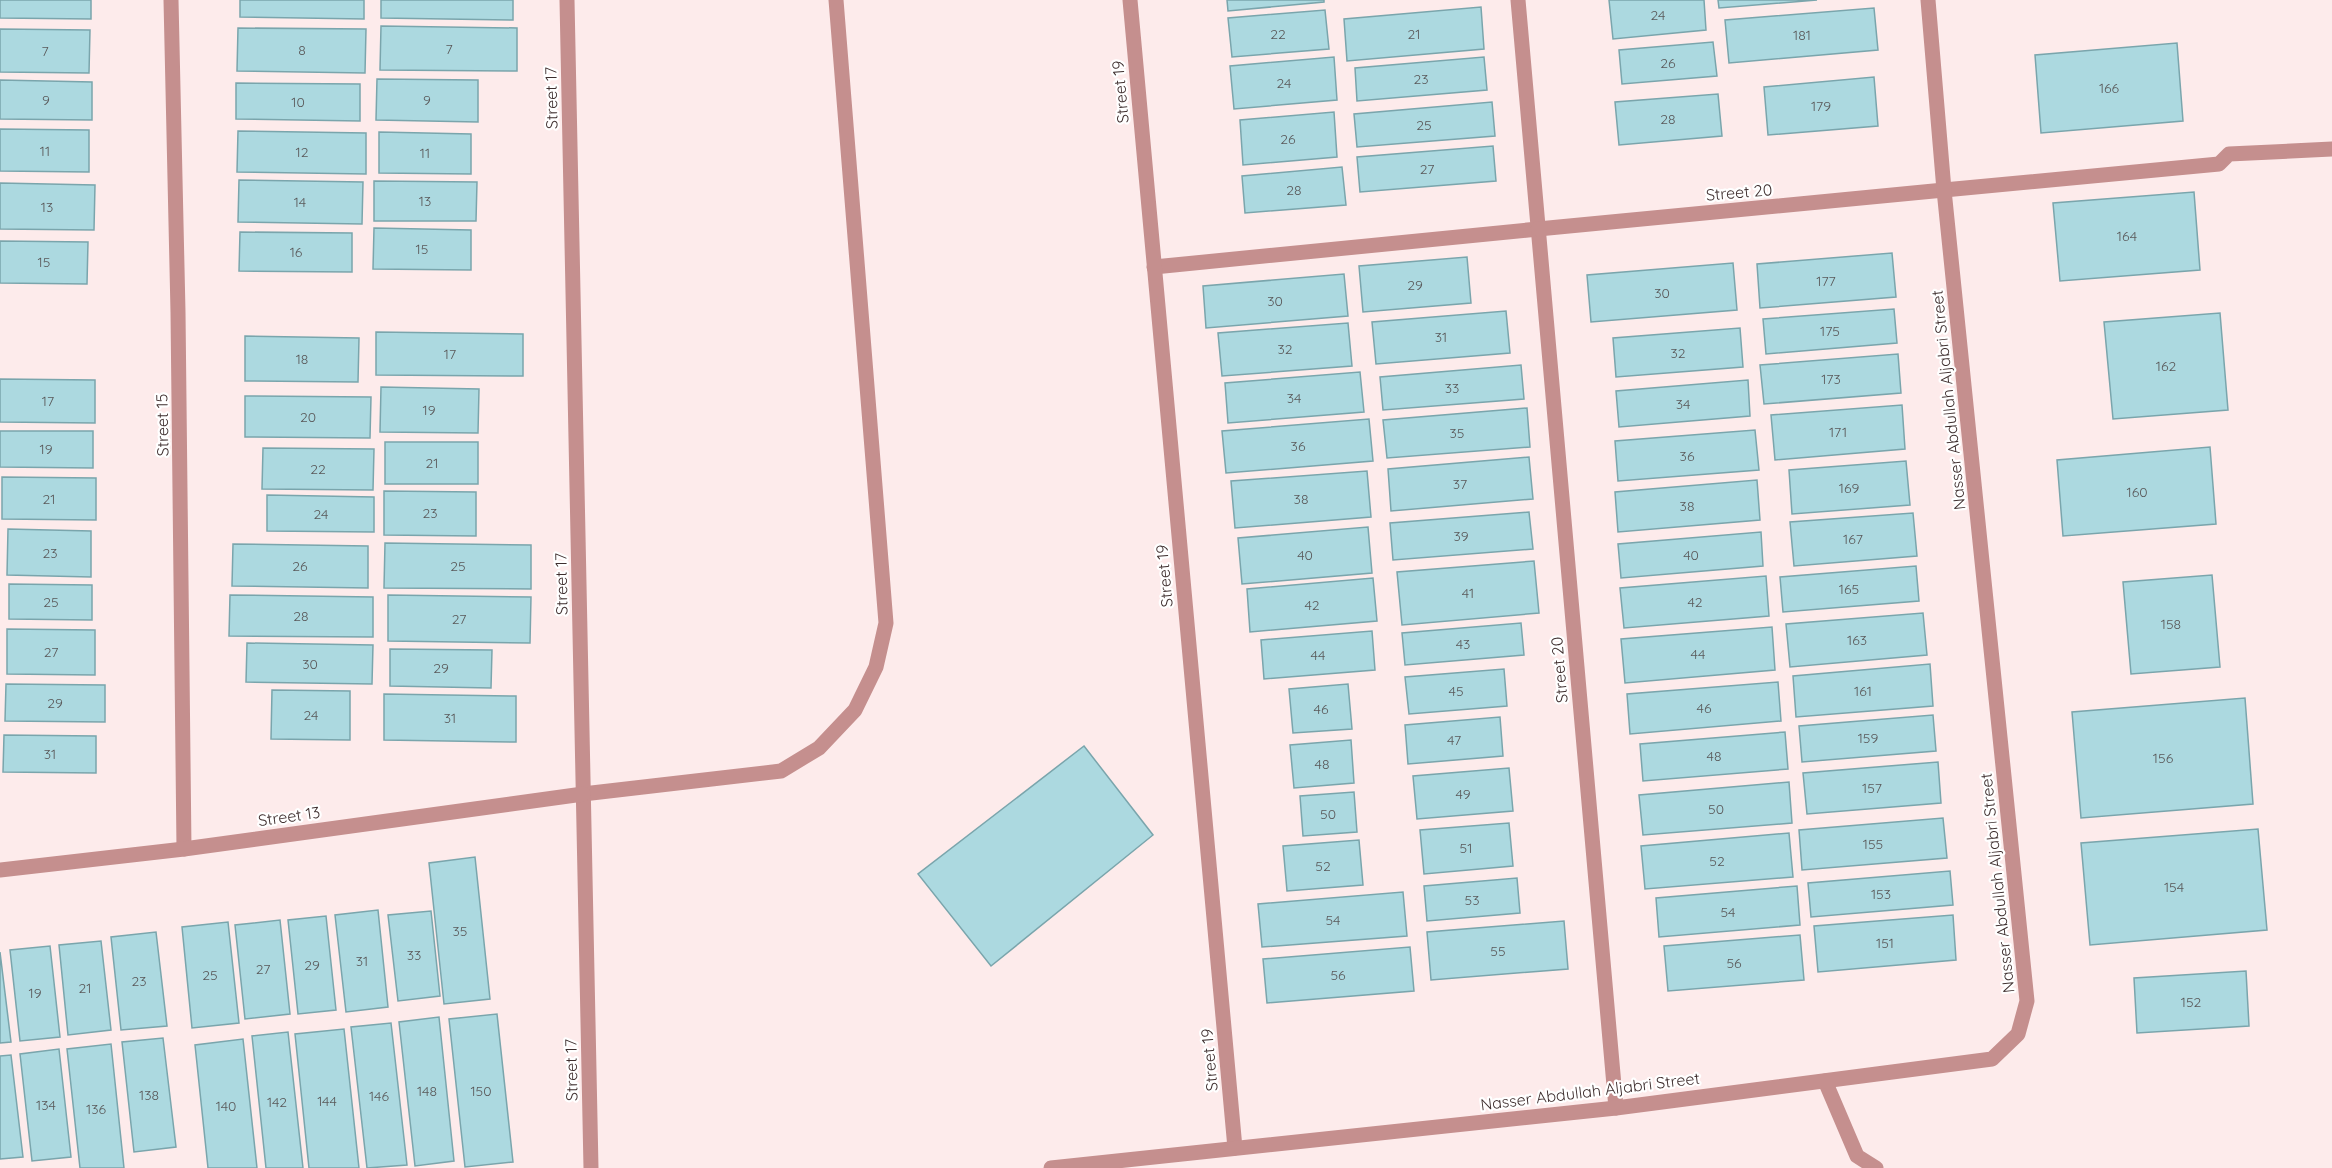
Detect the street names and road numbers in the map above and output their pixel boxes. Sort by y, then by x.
street label: Street 19 [1107,60,1133,124]
street label: Street 17 [540,67,562,129]
street label: Street 20 [1705,179,1773,205]
street label: Nasser Abdullah Aljabri Street [1927,289,1969,511]
street label: Street 15 [151,393,173,457]
street label: Street 19 [1151,544,1177,608]
street label: Street 17 [550,553,572,615]
street label: Street 20 [1546,636,1572,704]
street label: Nasser Abdullah Aljabri Street [1976,772,2018,994]
street label: Street 13 [257,802,321,830]
street label: Street 19 [1196,1028,1222,1092]
street label: Street 17 [560,1039,582,1101]
street label: Nasser Abdullah Aljabri Street [1479,1068,1701,1114]

